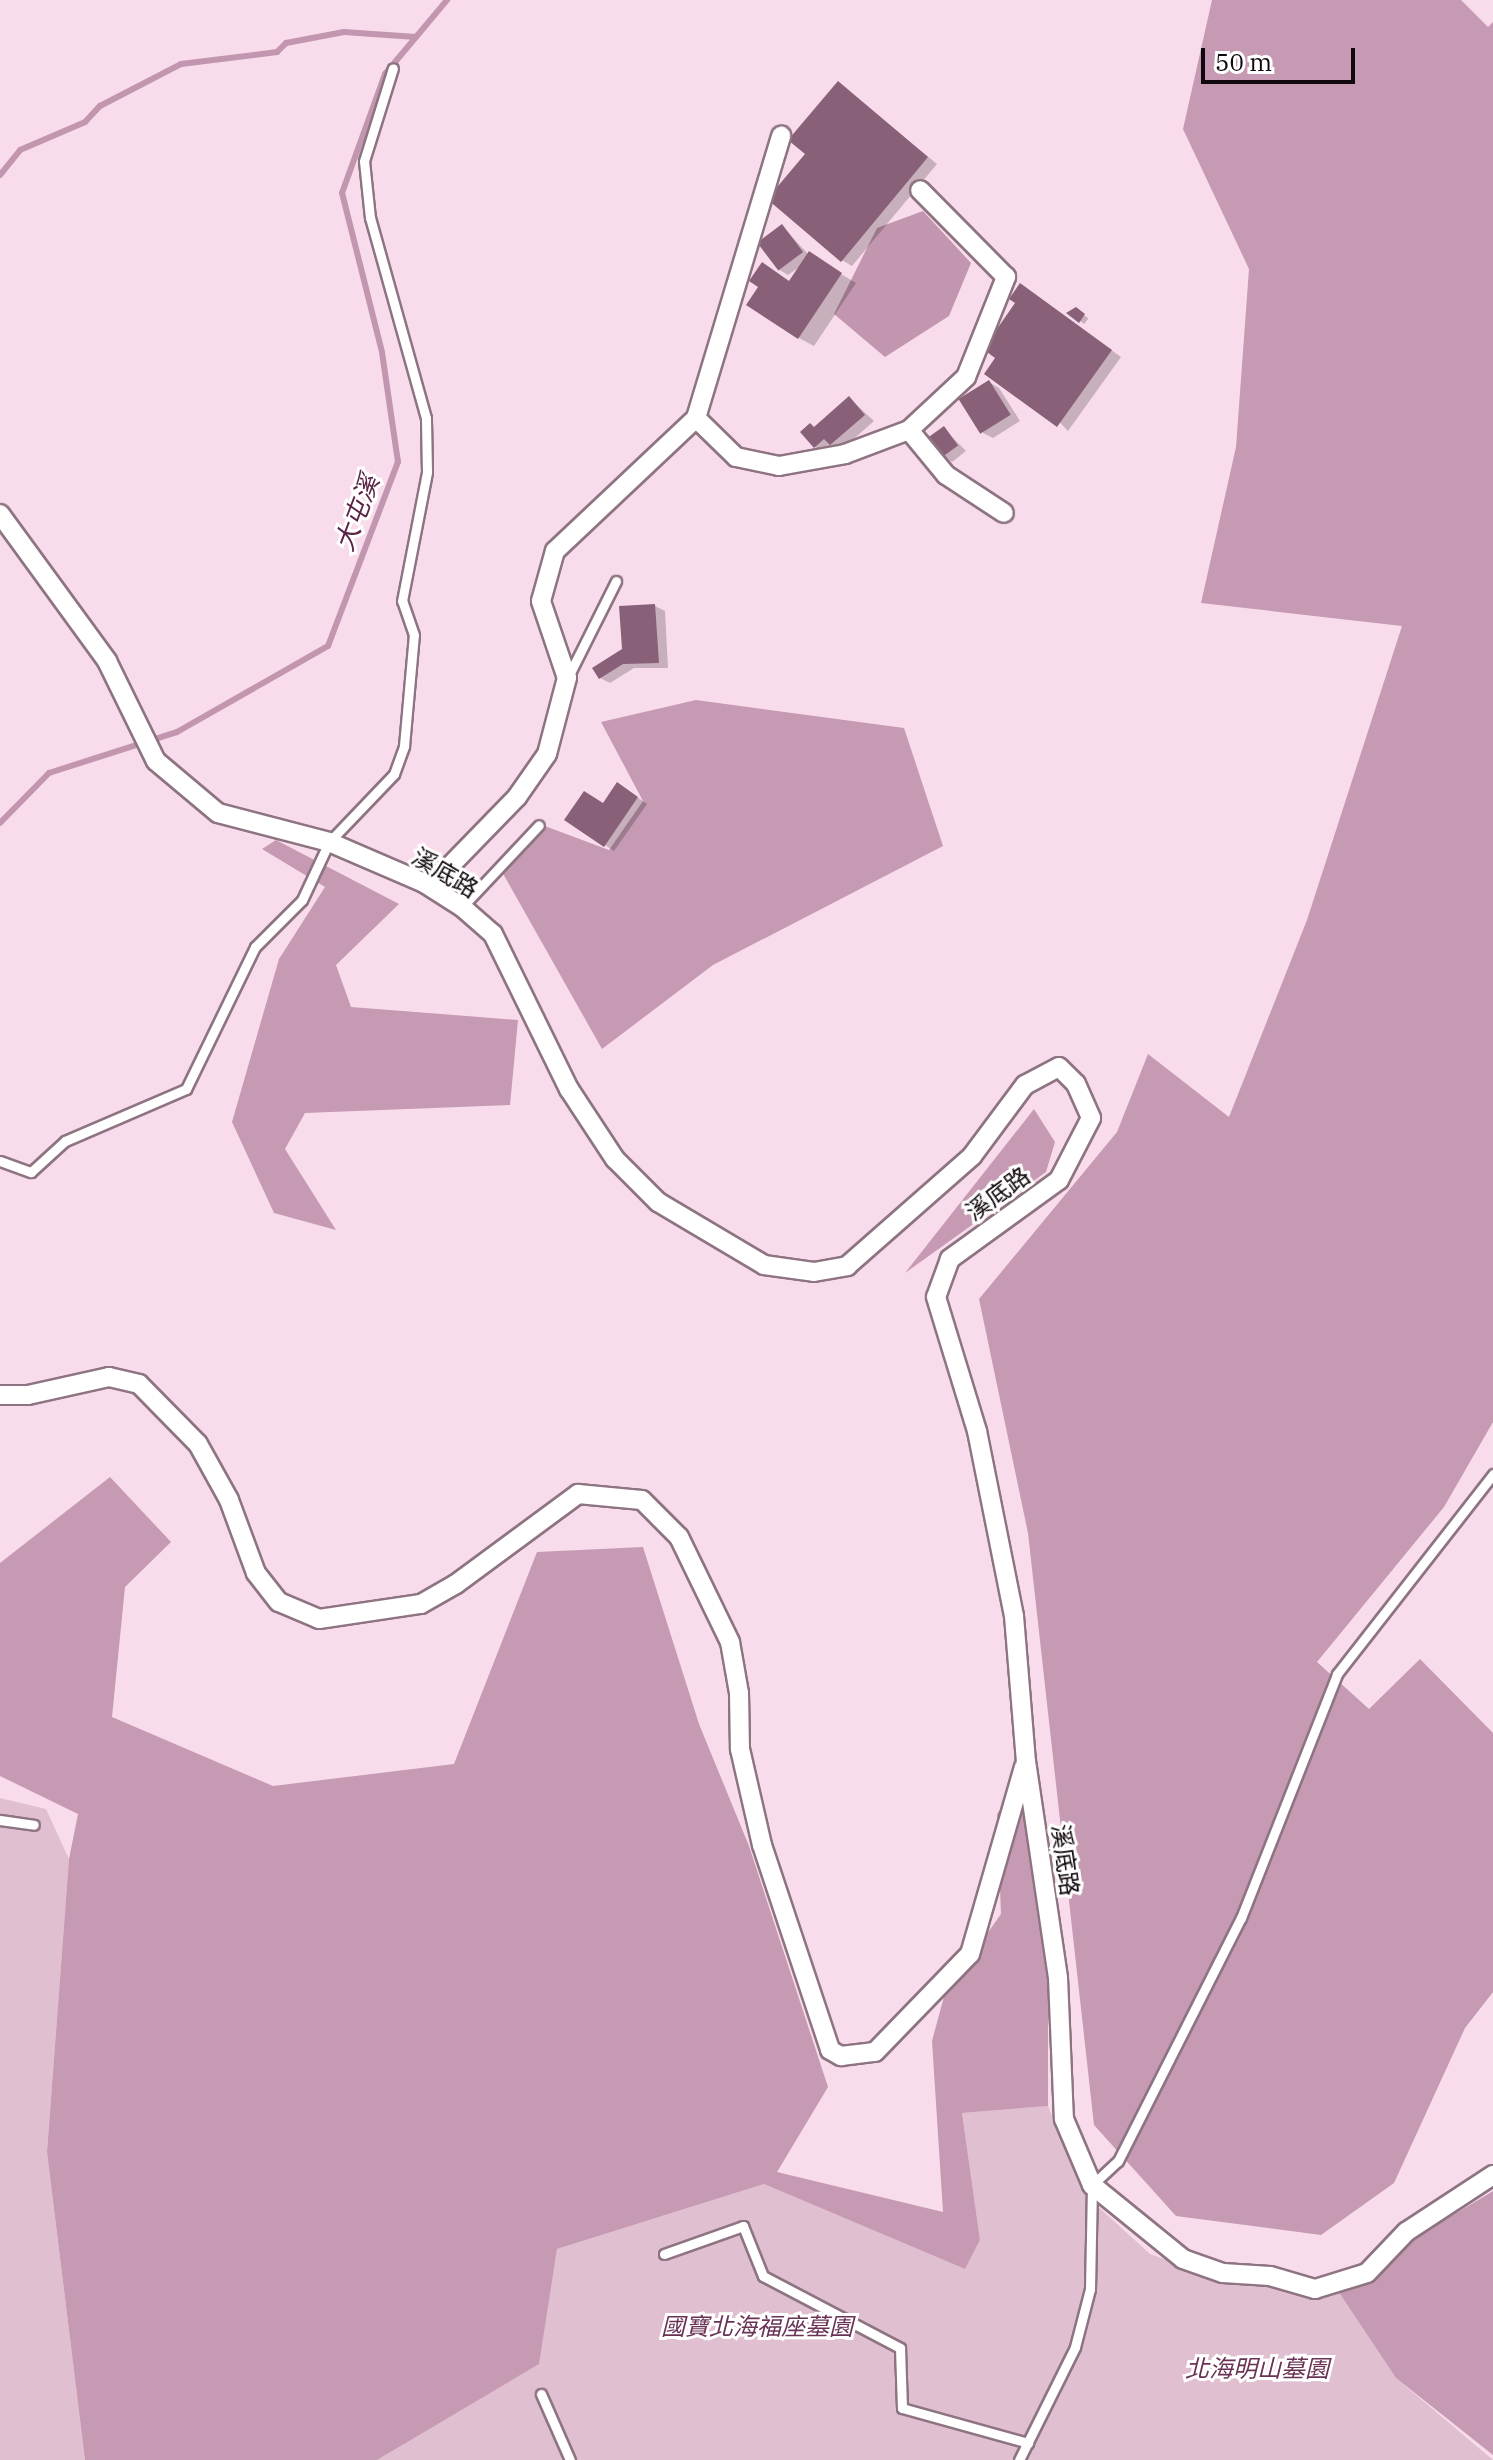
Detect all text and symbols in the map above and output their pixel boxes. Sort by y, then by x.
scale bar [1205,32,1359,82]
text: 50 m [1215,46,1272,78]
water label: 大屯溪 [328,471,386,555]
street label: 溪底路 [407,842,483,904]
street label: 溪底路 [960,1161,1036,1227]
street label: 溪底路 [1046,1822,1084,1898]
park label: 國寶北海福座墓園 [661,2313,853,2341]
park label: 北海明山墓園 [1185,2355,1329,2383]

